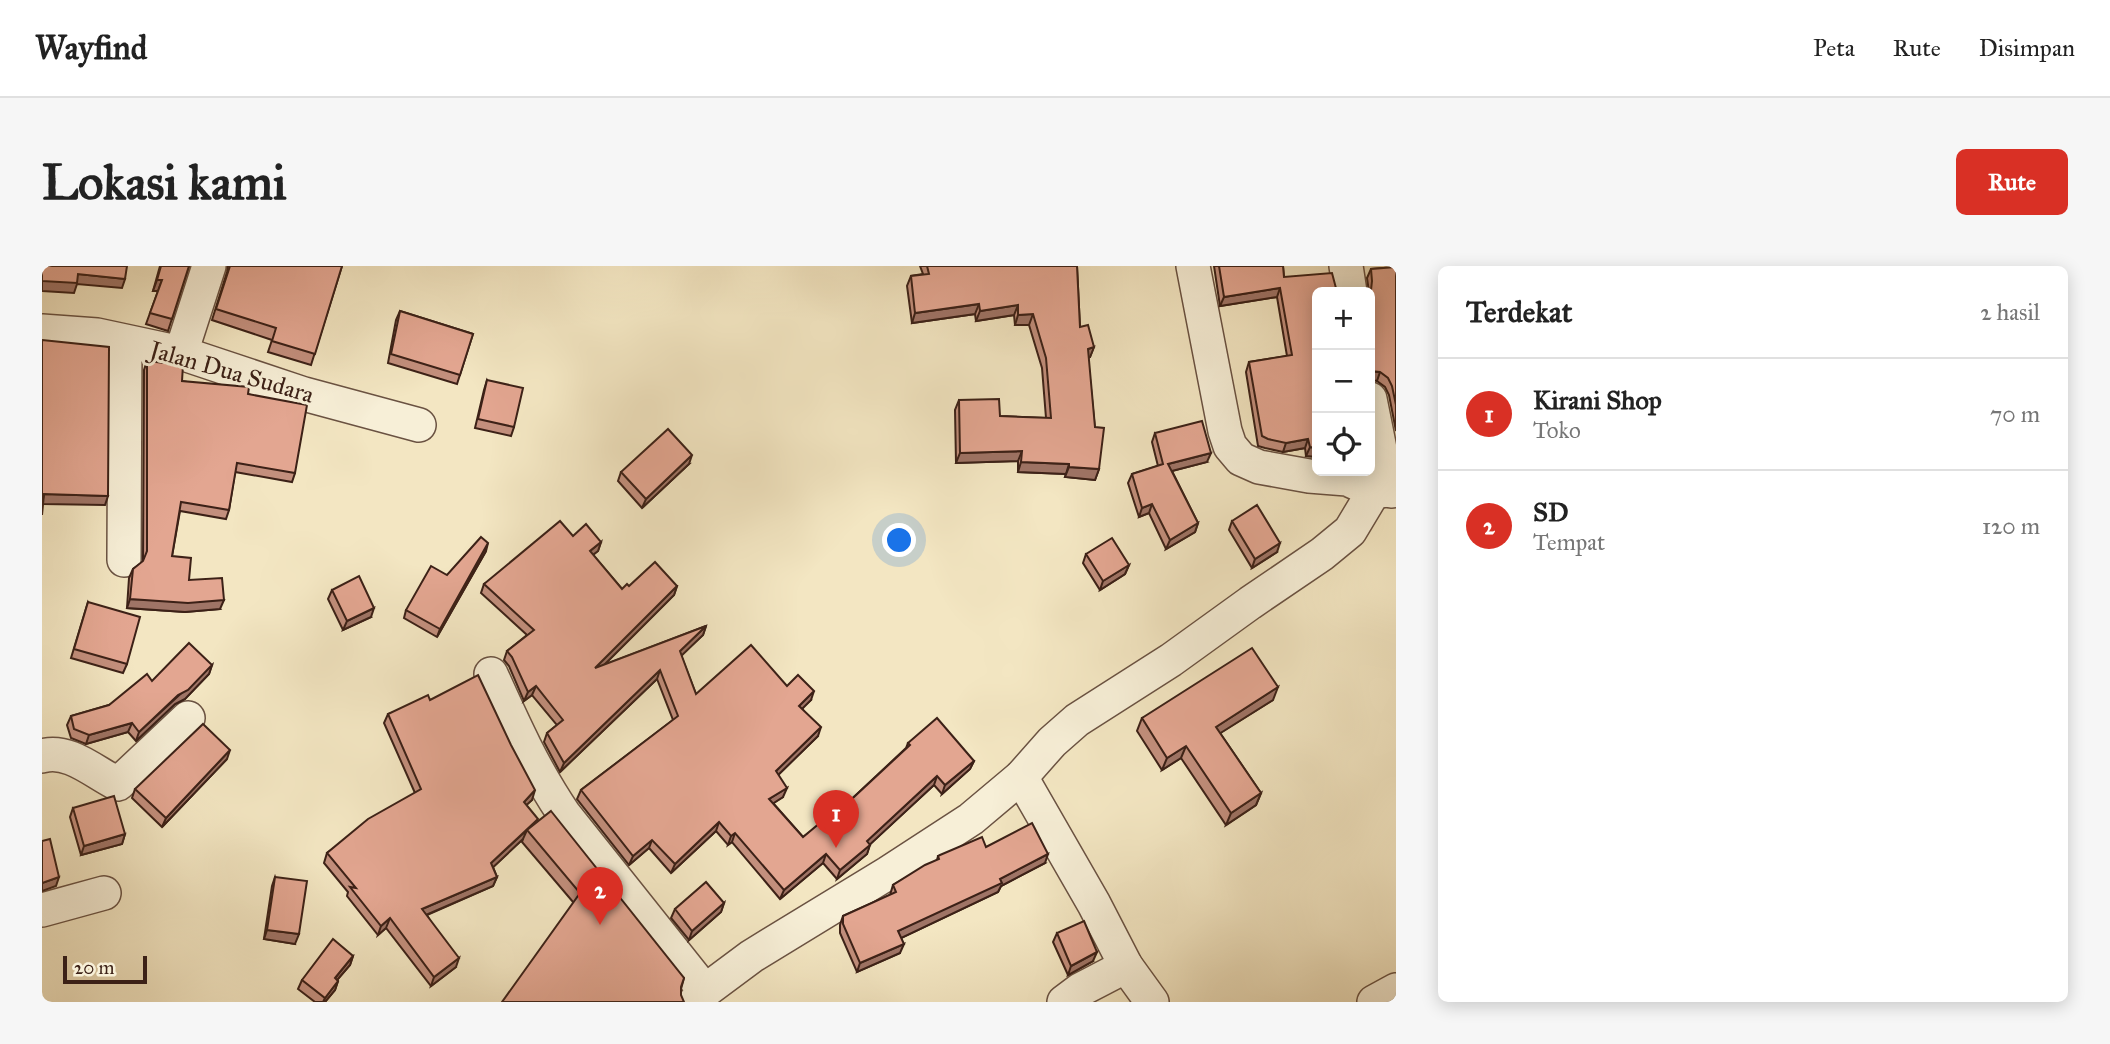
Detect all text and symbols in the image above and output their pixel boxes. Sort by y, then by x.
text: Wayfind [35,28,147,68]
text: Peta [1813,33,1855,63]
text: Rute [1893,33,1941,63]
text: Disimpan [1979,33,2075,63]
button: Rute [1956,149,2068,215]
text: Lokasi kami [42,153,286,212]
map controls [1312,287,1375,476]
button: + [1312,287,1375,350]
text: Terdekat [1466,294,1572,330]
text: 2 hasil [1980,298,2040,326]
street label: Jalan Dua Sudara [144,333,318,410]
button: − [1312,350,1375,413]
text: Kirani Shop [1533,384,1662,416]
text: 1 [1484,400,1494,428]
text: 70 m [1990,400,2040,428]
button: locate [1312,413,1375,476]
text: Toko [1533,416,1581,444]
text: SD [1533,496,1568,528]
text: 2 [1483,512,1495,540]
text: 120 m [1982,512,2040,540]
your location [882,523,916,557]
text: Tempat [1533,528,1605,556]
pin: 1 [813,790,859,848]
pin: 2 [577,867,623,925]
scale bar [63,953,147,985]
text: 20 m [74,956,115,979]

